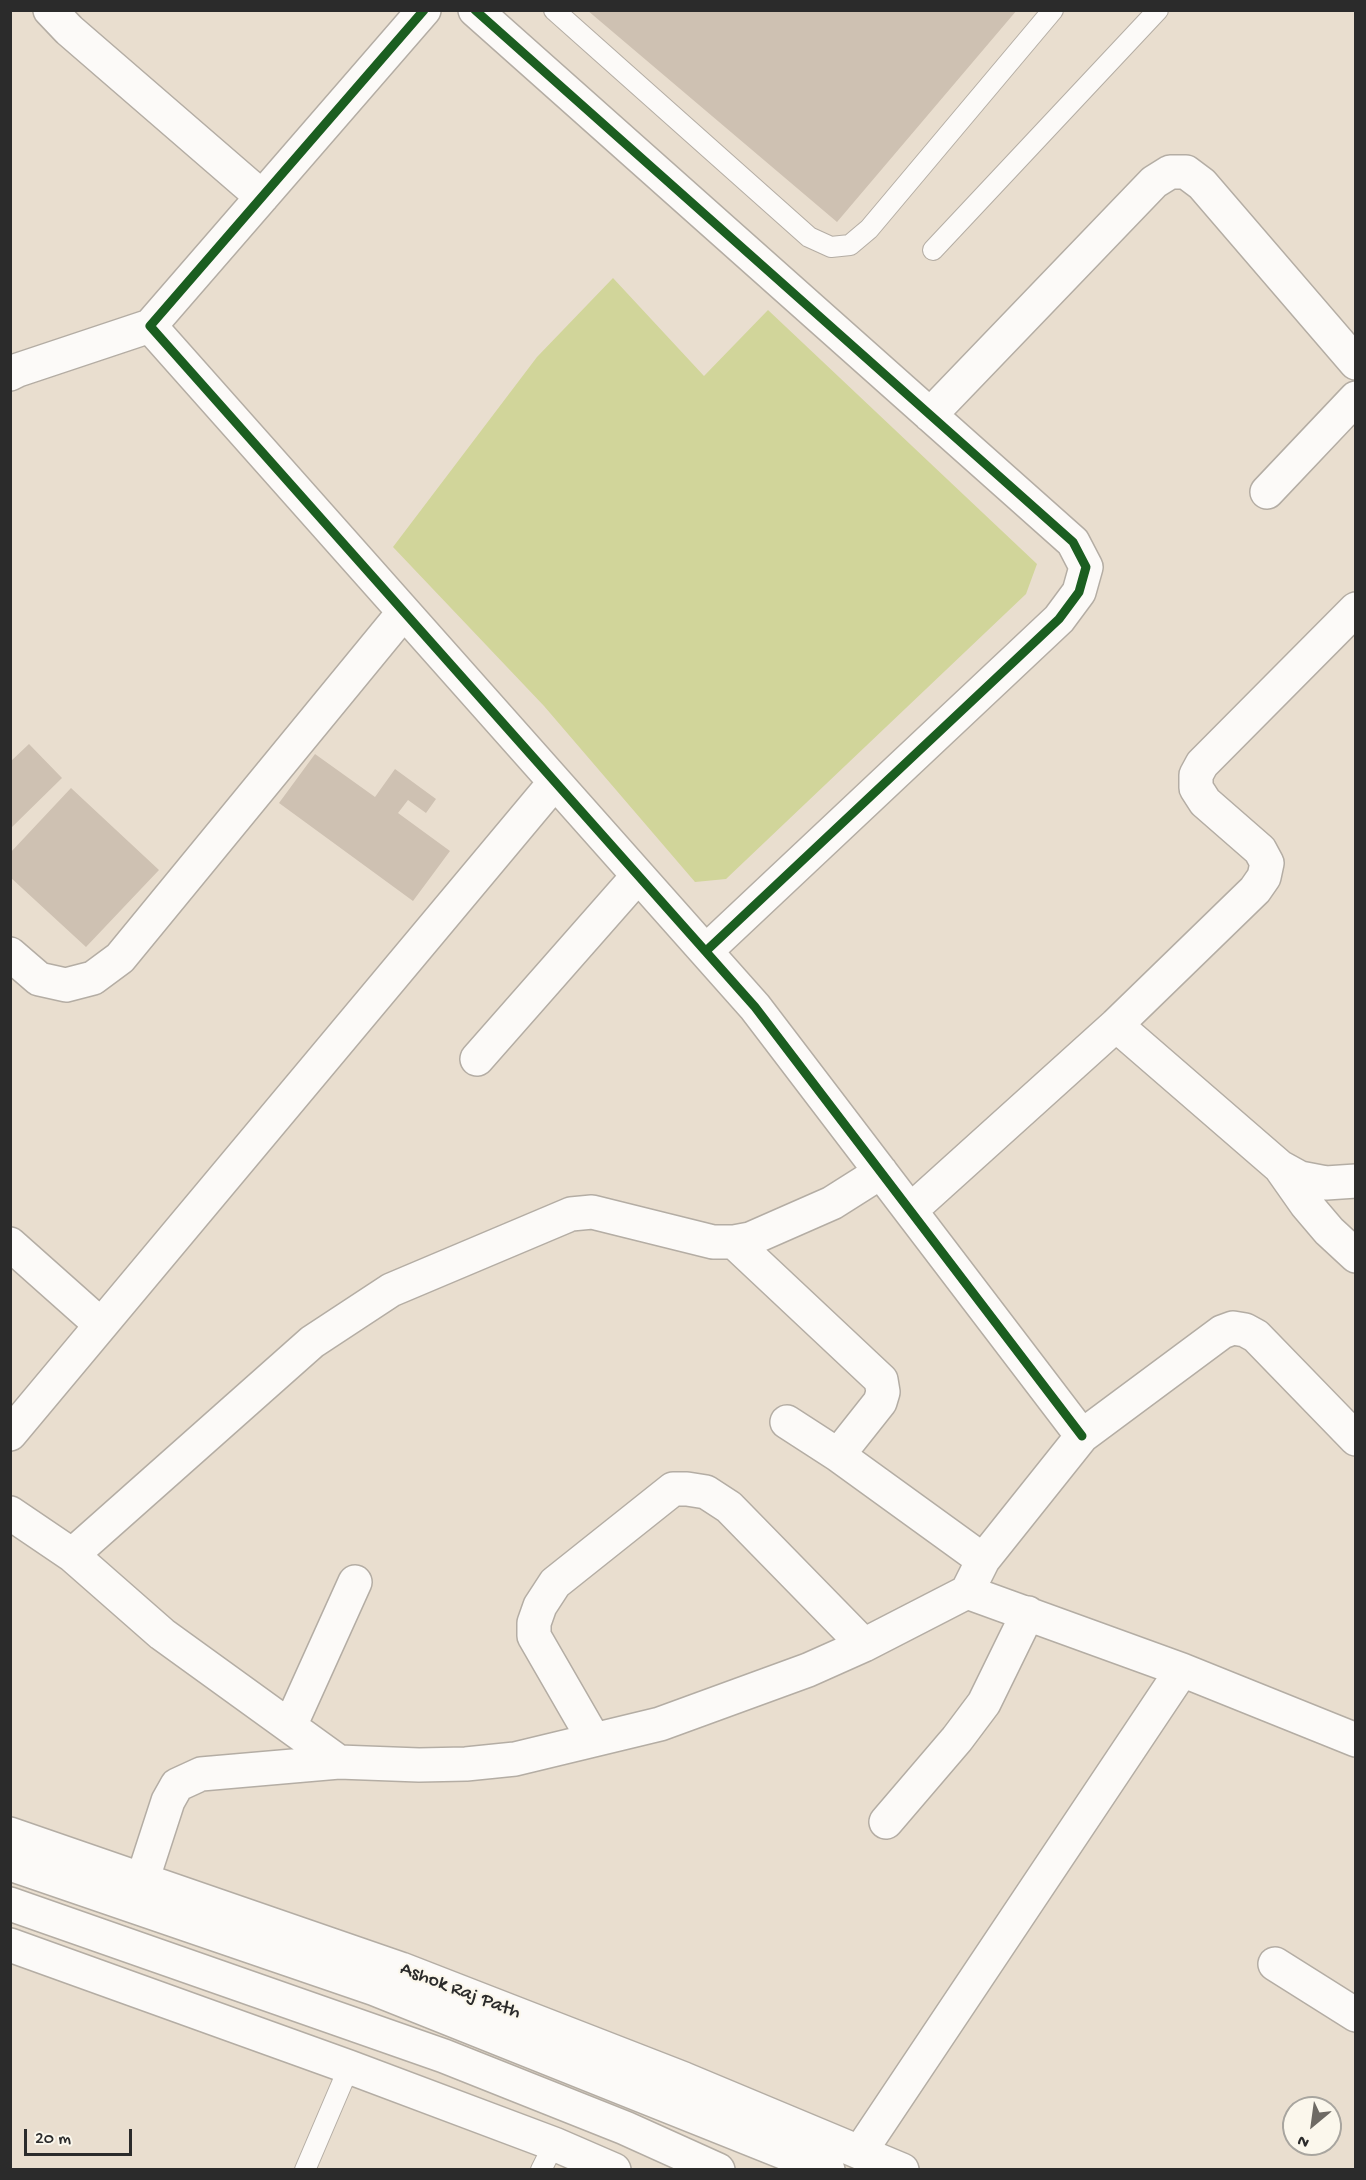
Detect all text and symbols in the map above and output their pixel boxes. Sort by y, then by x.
street label: Ashok Raj Path [396,1958,524,2026]
north arrow [1282,2096,1342,2156]
scale bar [27,2117,135,2155]
text: 20 m [35,2129,71,2150]
text: N [1295,2130,1313,2151]

